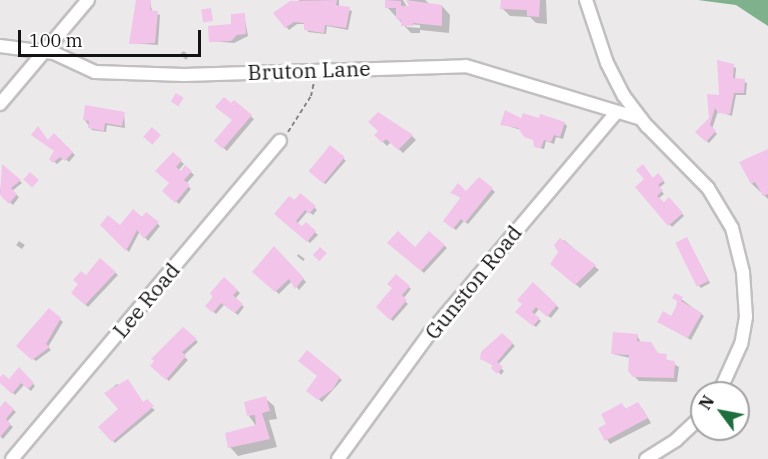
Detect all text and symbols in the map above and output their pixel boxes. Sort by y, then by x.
scale bar [21,18,204,56]
text: 100 m [29,29,83,52]
street label: Bruton Lane [247,55,371,85]
street label: Gunston Road [419,220,527,344]
street label: Lee Road [107,257,185,343]
north arrow [690,381,750,441]
text: N [695,392,718,413]

